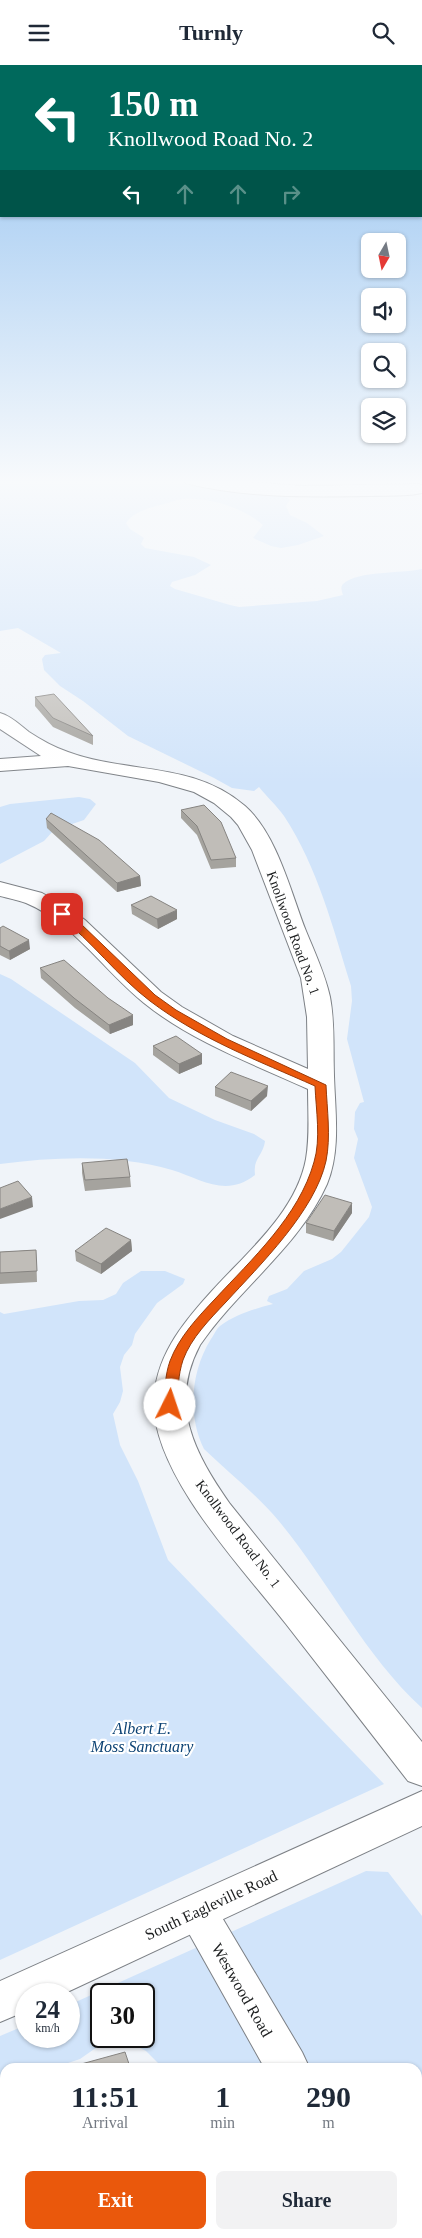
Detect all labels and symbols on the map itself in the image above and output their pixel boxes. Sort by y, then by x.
north arrow [361,233,406,277]
street label: Knollwood Road No. 1 [264,869,322,997]
pin [41,893,83,935]
position arrow [143,1378,195,1430]
street label: Knollwood Road No. 1 [193,1477,283,1591]
park label: Albert E. Moss Sanctuary [90,1720,194,1756]
street label: South Eagleville Road [142,1867,280,1944]
street label: Westwood Road [208,1940,276,2040]
speed limit sign: 30 [90,1983,155,2048]

